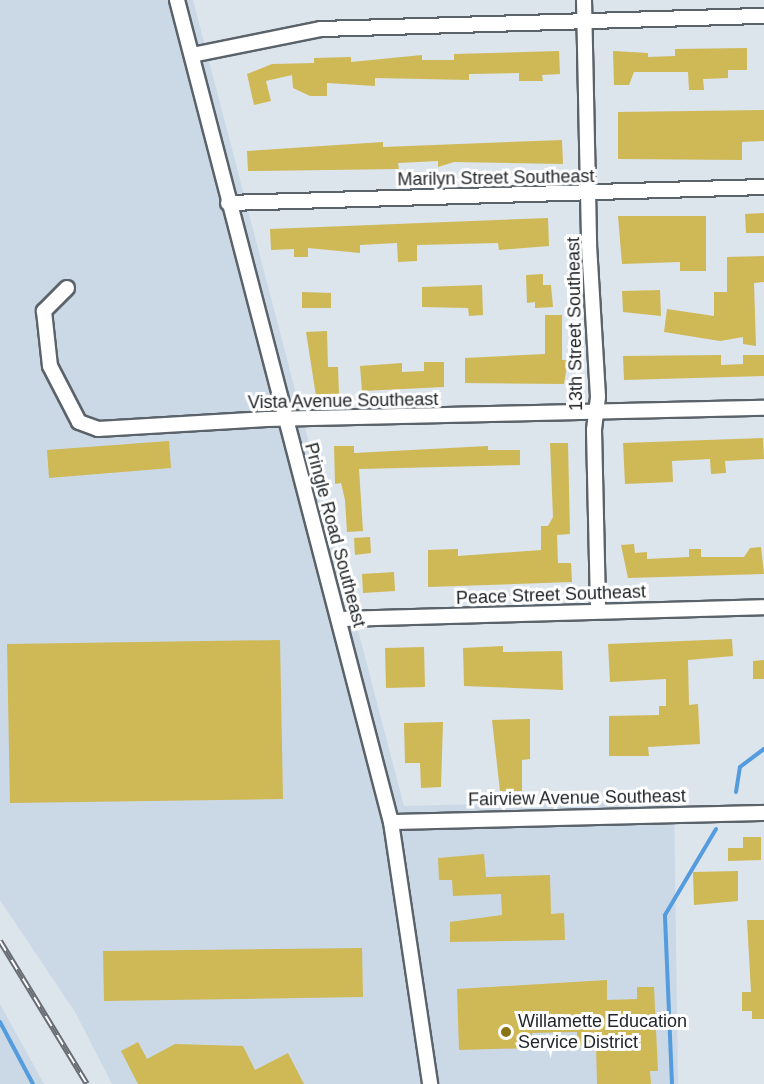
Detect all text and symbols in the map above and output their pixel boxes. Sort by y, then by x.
street label: Marilyn Street Southeast [397,165,595,191]
street label: 13th Street Southeast [563,237,587,411]
street label: Vista Avenue Southeast [247,389,439,413]
street label: Pringle Road Southeast [300,440,370,630]
street label: Peace Street Southeast [456,581,646,609]
street label: Fairview Avenue Southeast [467,785,687,811]
place label: Willamette Education Service District [518,1011,687,1054]
marker: Willamette Education Service District [499,1025,513,1039]

